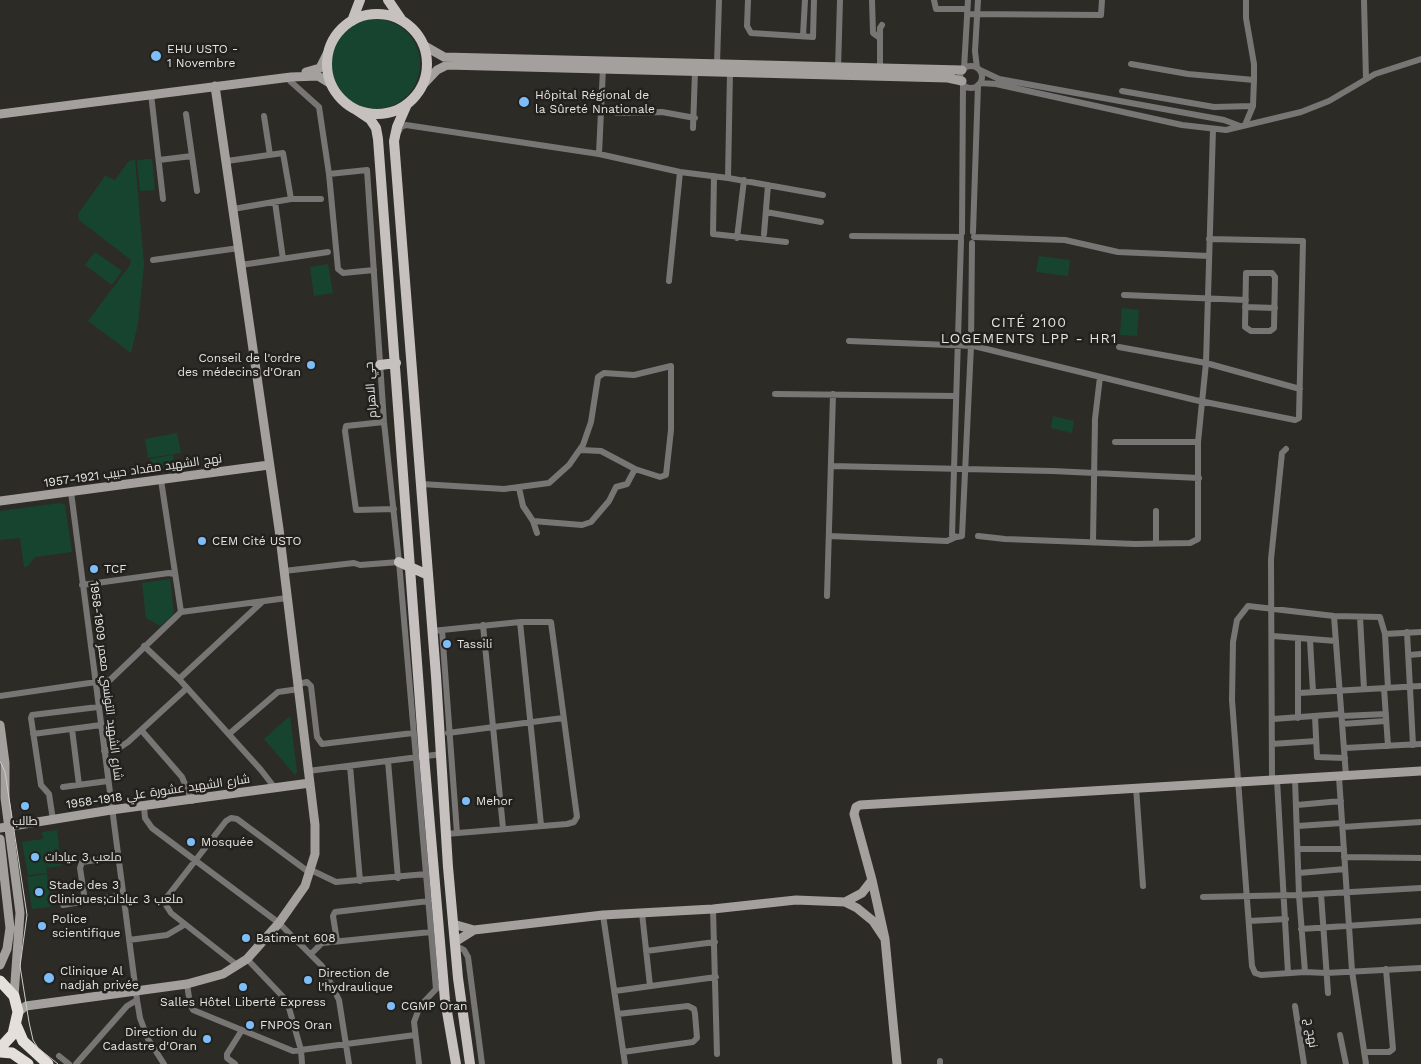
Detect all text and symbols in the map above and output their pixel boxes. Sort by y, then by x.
place label: EHU USTO - 1 Novembre [167,42,238,70]
marker: EHU USTO - 1 Novembre [149,49,163,63]
place label: Hôpital Régional de la Sûreté Nnationale [535,88,655,116]
marker: Hôpital Régional de la Sûreté Nnationale [517,95,531,109]
district label: CITÉ 2100 LOGEMENTS LPP - HR1 [938,315,1120,348]
place label: Conseil de l'ordre des médecins d'Oran [177,351,301,379]
marker: Conseil de l'ordre des médecins d'Oran [305,359,317,371]
street label: حي الاهرام [362,361,380,419]
street label: نهج الشهيد مقداد حبيب 1921-1957 [43,451,223,491]
place label: CEM Cité USTO [212,534,301,548]
marker: CEM Cité USTO [196,535,208,547]
place label: TCF [104,562,127,576]
marker: TCF [88,563,100,575]
street label: شارع الشهيد التونسي معمر 1909-1958 [87,580,125,782]
place label: Tassili [457,637,493,651]
marker: Tassili [441,638,453,650]
street label: شارع الشهيد عشورة علي 1918-1958 [65,772,251,812]
place label: Mehor [476,794,513,808]
marker: Mehor [460,795,472,807]
marker: طالب [19,800,31,812]
place label: طالب [12,814,38,828]
place label: Mosquée [201,835,253,849]
marker: Mosquée [185,836,197,848]
place label: ملعب 3 عيادات [45,850,122,864]
marker: ملعب 3 عيادات [29,851,41,863]
place label: Stade des 3 Cliniques;ملعب 3 عيادات [49,878,183,906]
marker: Stade des 3 Cliniques;ملعب 3 عيادات [33,886,45,898]
place label: Police scientifique [52,912,120,940]
marker: Police scientifique [36,920,48,932]
place label: Batiment 608 [256,931,336,945]
marker: Batiment 608 [240,932,252,944]
place label: Clinique Al nadjah privée [60,964,139,992]
place label: Direction de l'hydraulique [318,966,393,994]
marker: Clinique Al nadjah privée [42,971,56,985]
marker: Direction de l'hydraulique [302,974,314,986]
marker: Salles Hôtel Liberté Express [237,981,249,993]
place label: Salles Hôtel Liberté Express [160,995,326,1009]
place label: CGMP Oran [401,999,467,1013]
marker: CGMP Oran [385,1000,397,1012]
street label: نهج ج [1302,1017,1320,1049]
place label: FNPOS Oran [260,1018,332,1032]
marker: FNPOS Oran [244,1019,256,1031]
place label: Direction du Cadastre d'Oran [102,1025,197,1053]
marker: Direction du Cadastre d'Oran [201,1033,213,1045]

